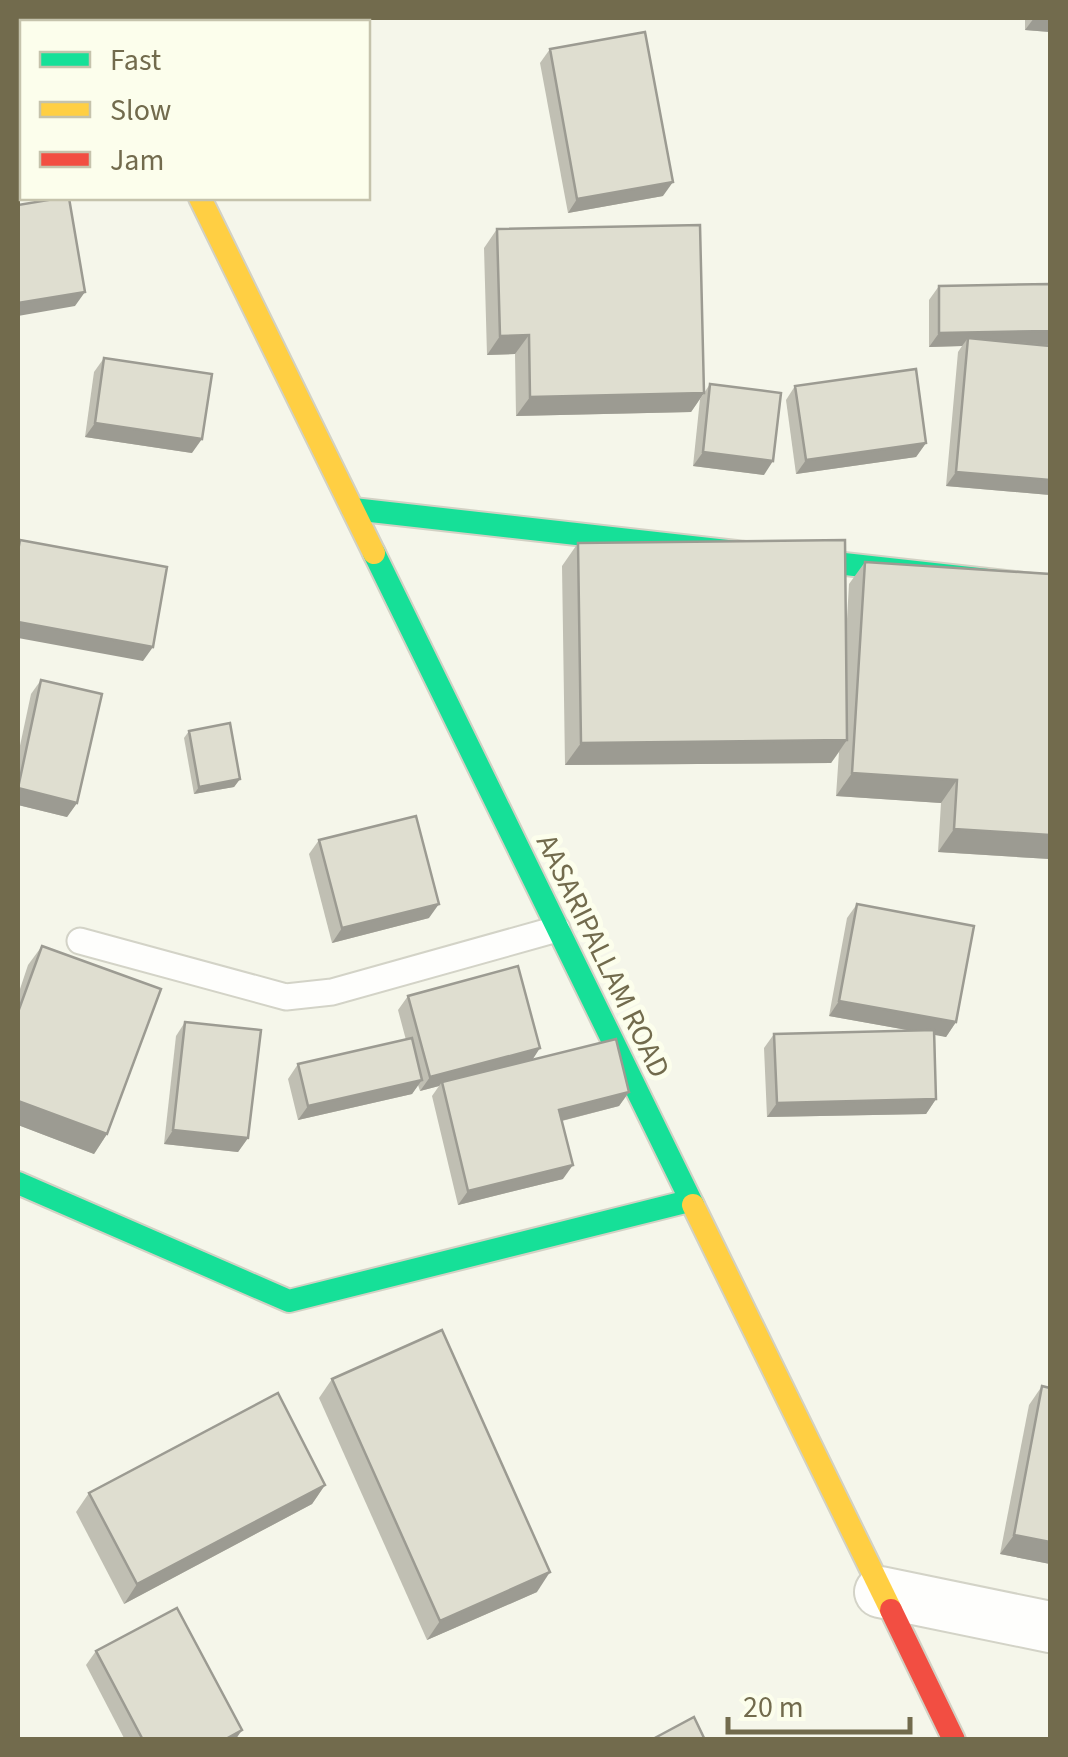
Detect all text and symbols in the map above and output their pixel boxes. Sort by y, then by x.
legend [20,20,370,200]
text: Fast [110,39,161,82]
text: Slow [110,89,171,132]
text: Jam [110,139,164,182]
street label: AASARIPALLAM ROAD [525,827,681,1085]
scale bar [728,1672,910,1734]
text: 20 m [743,1686,804,1729]

